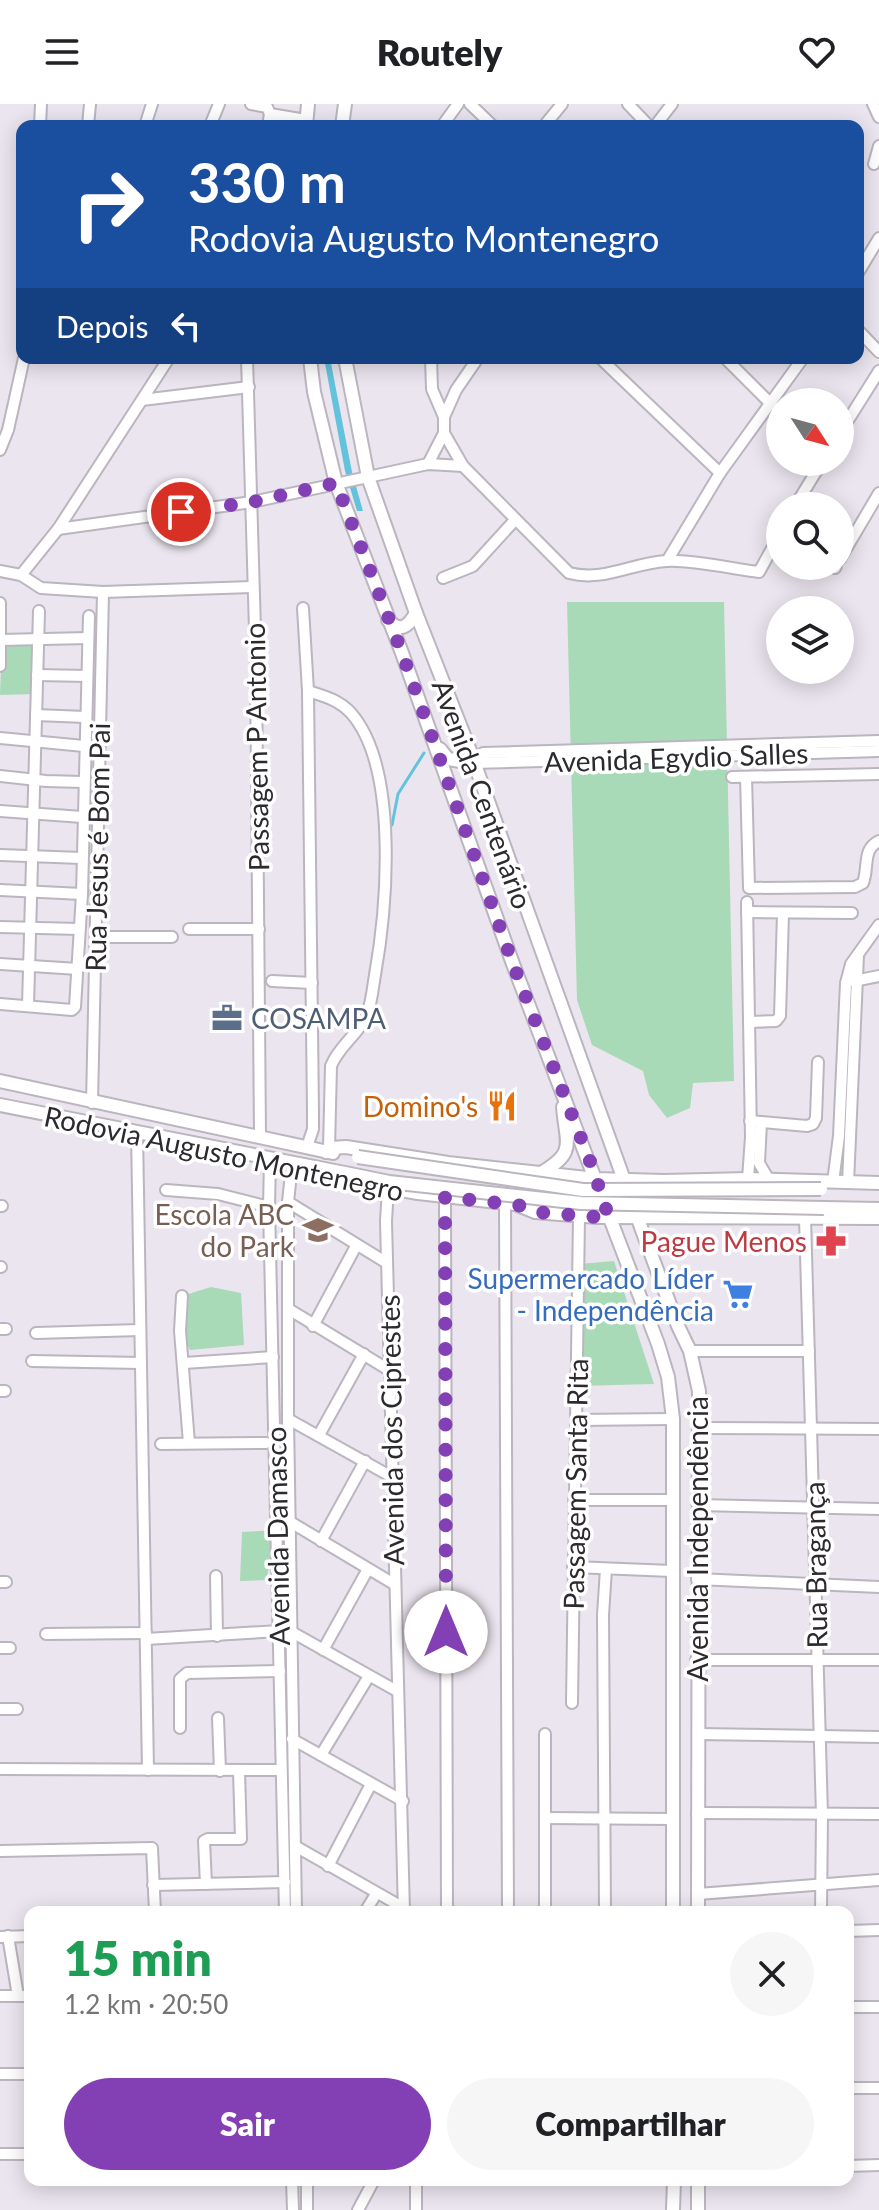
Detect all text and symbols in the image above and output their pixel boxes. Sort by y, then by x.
icon: menu [40,30,84,74]
text: Routely [377,30,502,74]
icon: heart [795,30,839,74]
text: 330 m [188,148,346,215]
icon: right [56,152,160,256]
text: Rodovia Augusto Montenegro [188,216,659,260]
icon: left [164,304,208,348]
text: Depois [56,308,148,344]
north arrow [766,388,854,476]
map controls [766,388,854,684]
pin [147,478,215,546]
icon: arrive [159,490,203,534]
button: search [766,492,854,580]
button: layers [766,596,854,684]
street label: Passagem P Antonio [237,623,275,871]
street label: Avenida Centenário [426,675,540,913]
street label: Rua Jesus é Bom Pai [78,722,116,972]
street label: Avenida Egydio Salles [543,735,809,779]
office icon: COSAMPA [210,1001,244,1035]
place label: COSAMPA [251,1001,386,1035]
place label: Domino's [363,1089,478,1123]
restaurant icon: Domino's [485,1089,519,1123]
street label: Rodovia Augusto Montenegro [41,1098,407,1208]
place label: Escola ABC do Park [154,1197,295,1263]
school or university icon: Escola ABC do Park [301,1213,335,1247]
place label: Pague Menos [641,1224,807,1258]
pharmacy icon: Pague Menos [814,1224,848,1258]
place label: Supermercado Líder - Independência [468,1261,714,1327]
supermarket icon: Supermercado Líder - Independência [721,1277,755,1311]
street label: Avenida dos Ciprestes [372,1294,410,1566]
street label: Passagem Santa Rita [556,1358,594,1610]
street label: Avenida Independência [680,1396,714,1682]
street label: Avenida Damasco [258,1426,296,1646]
street label: Rua Bragança [797,1481,833,1649]
position arrow [404,1590,488,1674]
text: 15 min [64,1929,212,1986]
button: close [730,1932,814,2016]
text: 1.2 km · 20:50 [64,1988,228,2020]
button: Sair [64,2078,431,2170]
button: Compartilhar [447,2078,814,2170]

